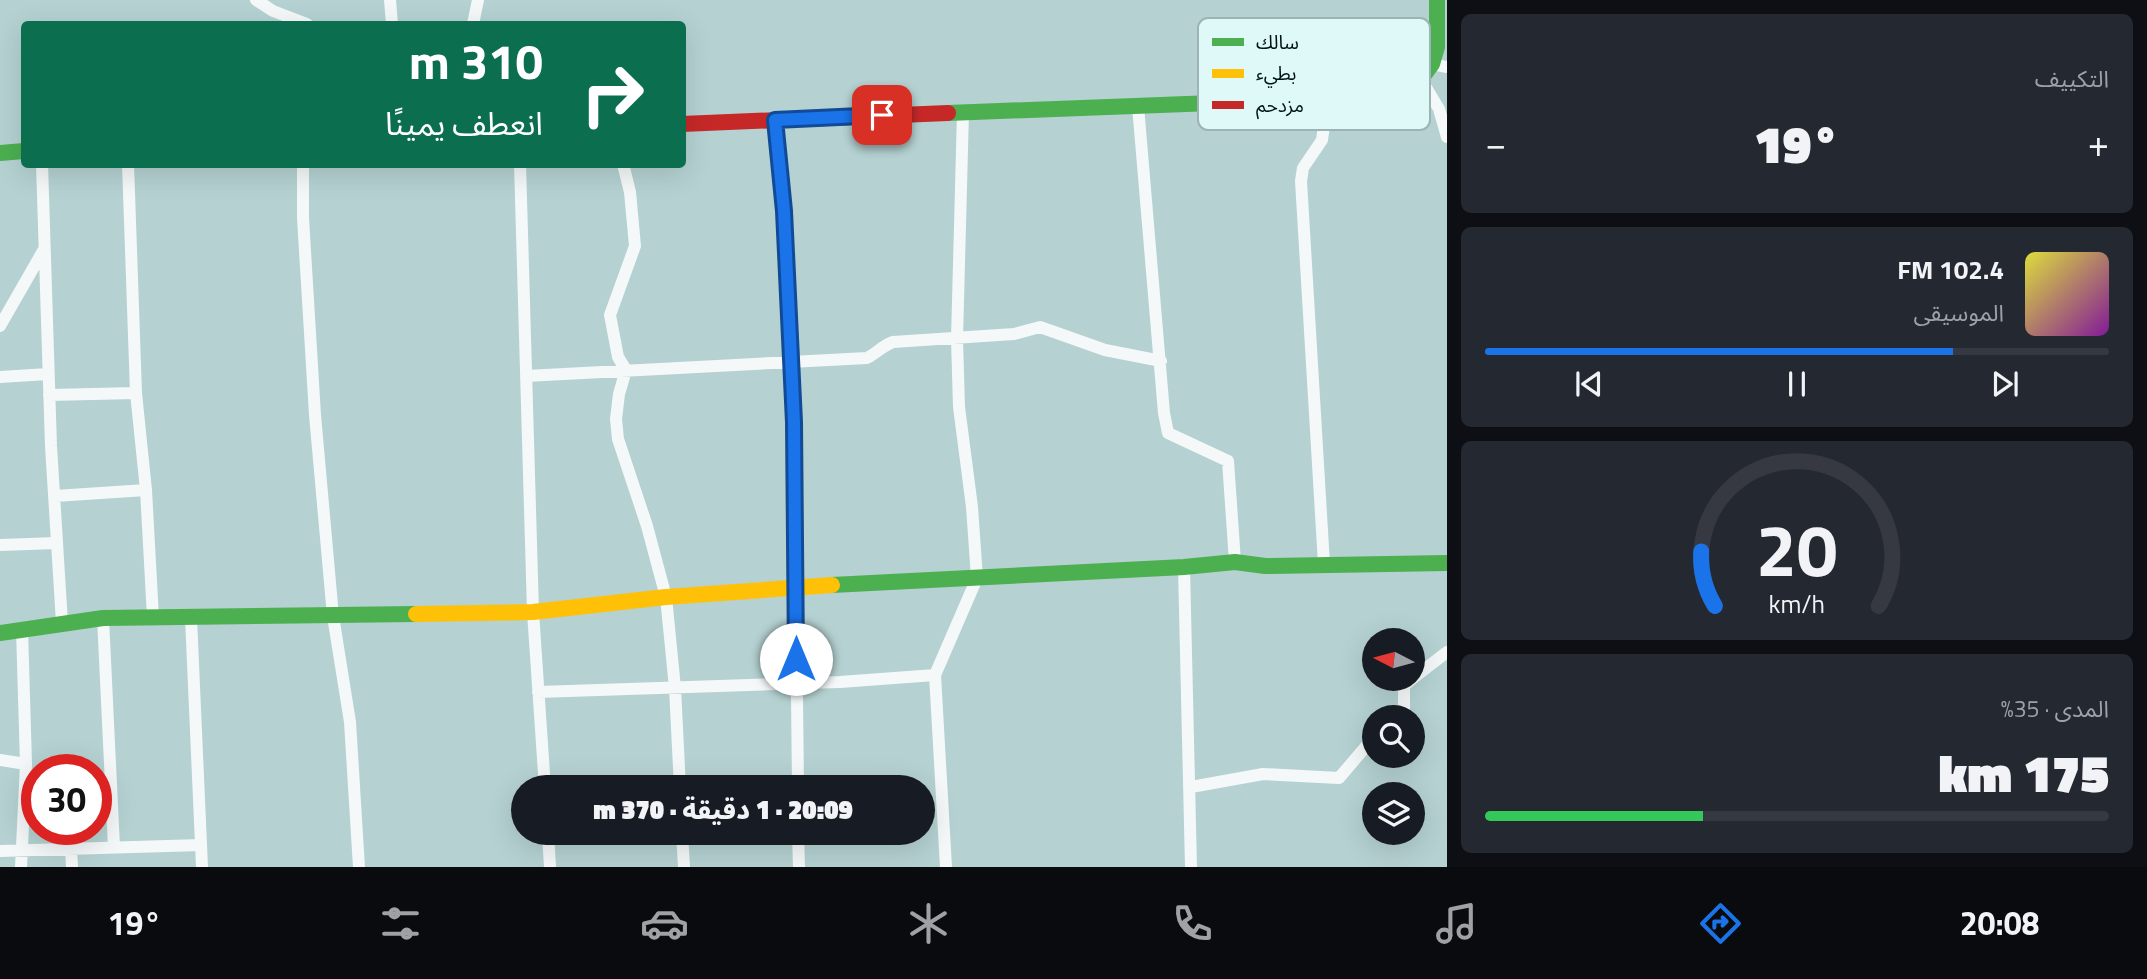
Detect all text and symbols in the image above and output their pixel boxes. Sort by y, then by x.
legend [1198,18,1430,130]
text: 310 m [409,23,543,98]
text: سالك [1256,27,1299,56]
icon: right [567,49,658,140]
text: بطيء [1256,58,1296,88]
text: التكييف [2035,61,2109,96]
pin [852,85,912,145]
text: مزدحم [1256,90,1304,120]
icon: arrive [863,96,901,134]
text: انعطف يمينًا [385,99,543,147]
text: 19° [1754,104,1840,183]
text: − [1485,114,1506,172]
text: + [2088,114,2109,172]
text: 102.4 FM [1897,250,2004,289]
text: الموسيقى [1913,295,2004,330]
icon: previous [1570,365,1608,403]
icon: pause [1778,365,1816,403]
icon: next [1986,365,2024,403]
text: 20 [1756,495,1838,605]
text: km/h [1769,585,1825,623]
position arrow [759,622,833,696]
north arrow [1362,628,1424,691]
map controls [1362,628,1425,845]
text: المدى · 35% [2001,691,2109,726]
button: search [1362,705,1425,768]
text: 175 km [1938,733,2109,812]
speed limit sign: 30 [21,754,112,845]
button: layers [1362,782,1425,845]
text: 20:09 · 1 دقيقة · 370 m [593,790,853,829]
text: 19° [108,899,161,947]
icon: filters [376,899,425,948]
icon: car [640,899,689,948]
icon: climate [904,899,953,948]
icon: phone [1168,899,1217,948]
icon: music [1432,899,1481,948]
icon: directions [1696,899,1745,948]
text: 20:08 [1960,899,2040,947]

